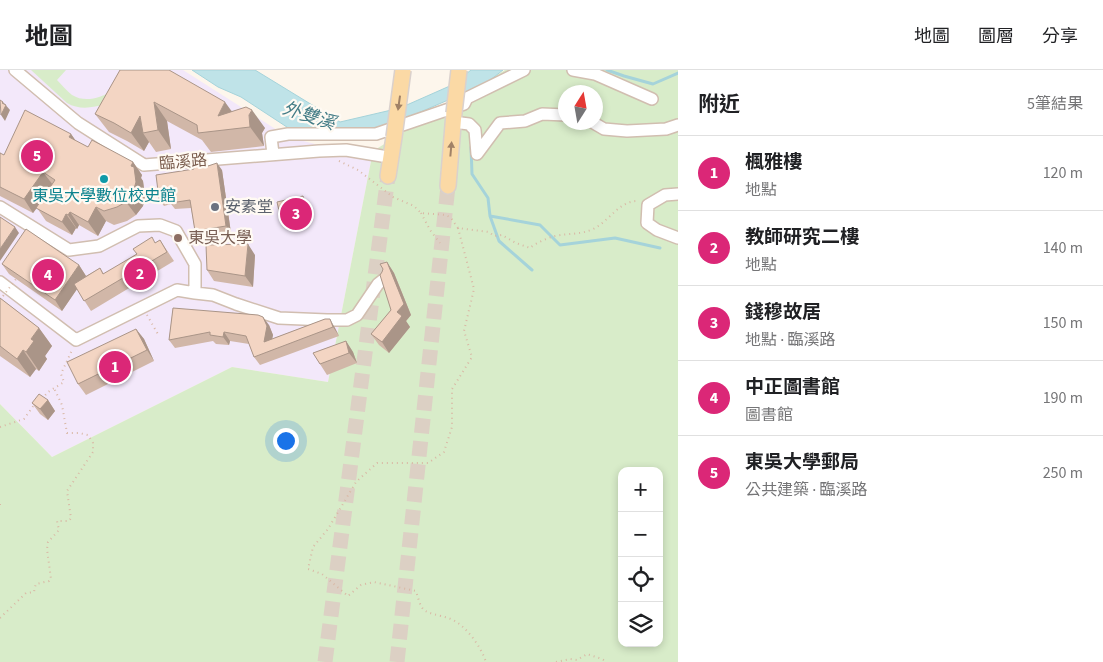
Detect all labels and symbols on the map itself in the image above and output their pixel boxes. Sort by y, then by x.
north arrow [558,85,603,130]
water label: 外雙溪 [279,96,341,137]
one-way arrow [394,96,402,112]
pin: 5 [21,137,53,175]
one-way arrow [447,141,455,157]
street label: 臨溪路 [158,149,208,175]
marker: 東吳大學數位校史館 [98,173,110,185]
place label: 東吳大學數位校史館 [32,185,176,207]
pin: 3 [280,195,312,233]
place label: 安素堂 [225,196,273,218]
marker: 安素堂 [209,201,221,213]
place label: 東吳大學 [188,227,252,249]
marker: 東吳大學 [172,232,184,244]
pin: 2 [124,255,156,293]
pin: 4 [32,256,64,294]
pin: 1 [99,348,131,386]
your location [273,428,299,454]

